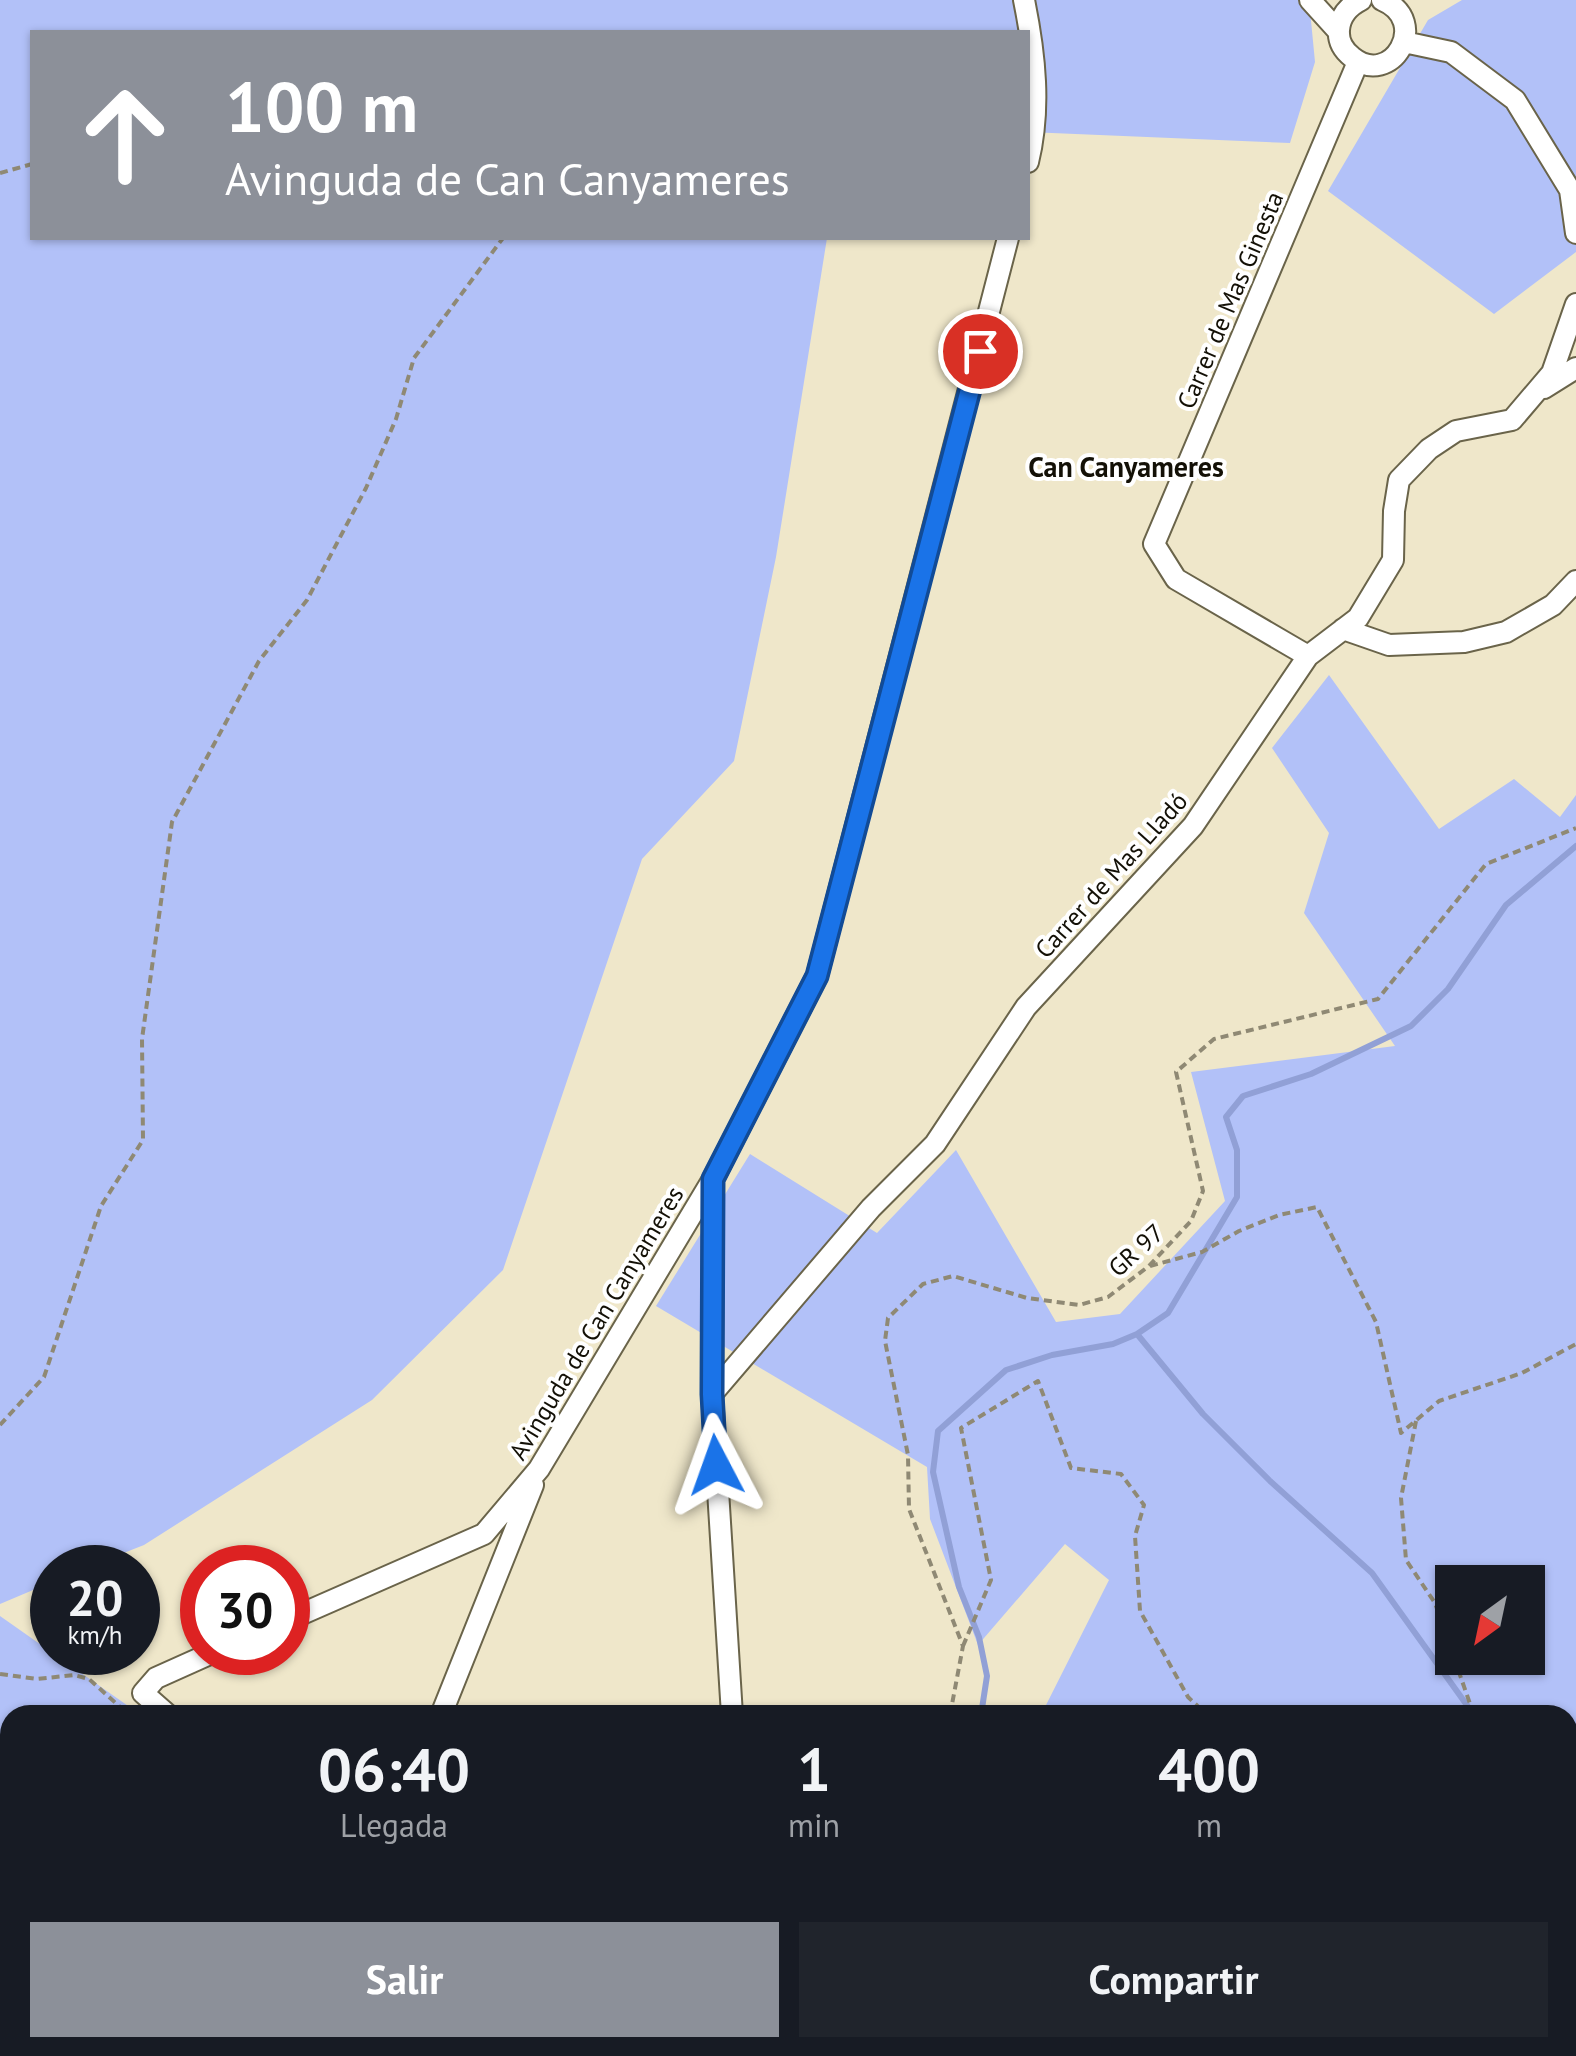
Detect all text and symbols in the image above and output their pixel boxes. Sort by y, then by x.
text: 100 m [225,61,418,151]
icon: ahead [60,70,190,200]
text: Avinguda de Can Canyameres [225,149,790,207]
street label: Carrer de Mas Ginesta [1170,186,1290,414]
pin [938,309,1023,394]
icon: arrive [953,324,1008,379]
district label: Can Canyameres [1028,448,1224,485]
street label: Carrer de Mas Lladó [1028,785,1194,965]
street label: Avinguda de Can Canyameres [501,1180,691,1466]
street label: GR 97 [1101,1217,1171,1283]
position arrow [664,1413,768,1517]
speed limit sign: 30 [180,1545,310,1675]
text: 20 [67,1565,123,1630]
north arrow [1435,1565,1545,1675]
map controls [1435,1565,1545,1675]
text: km/h [68,1619,122,1651]
text: 06:40 [318,1730,470,1808]
text: 1 [797,1730,831,1808]
text: 400 [1158,1730,1260,1808]
text: Llegada [340,1804,448,1846]
text: min [788,1804,840,1846]
text: m [1196,1804,1222,1846]
button: Salir [30,1922,779,2037]
button: Compartir [799,1922,1548,2037]

